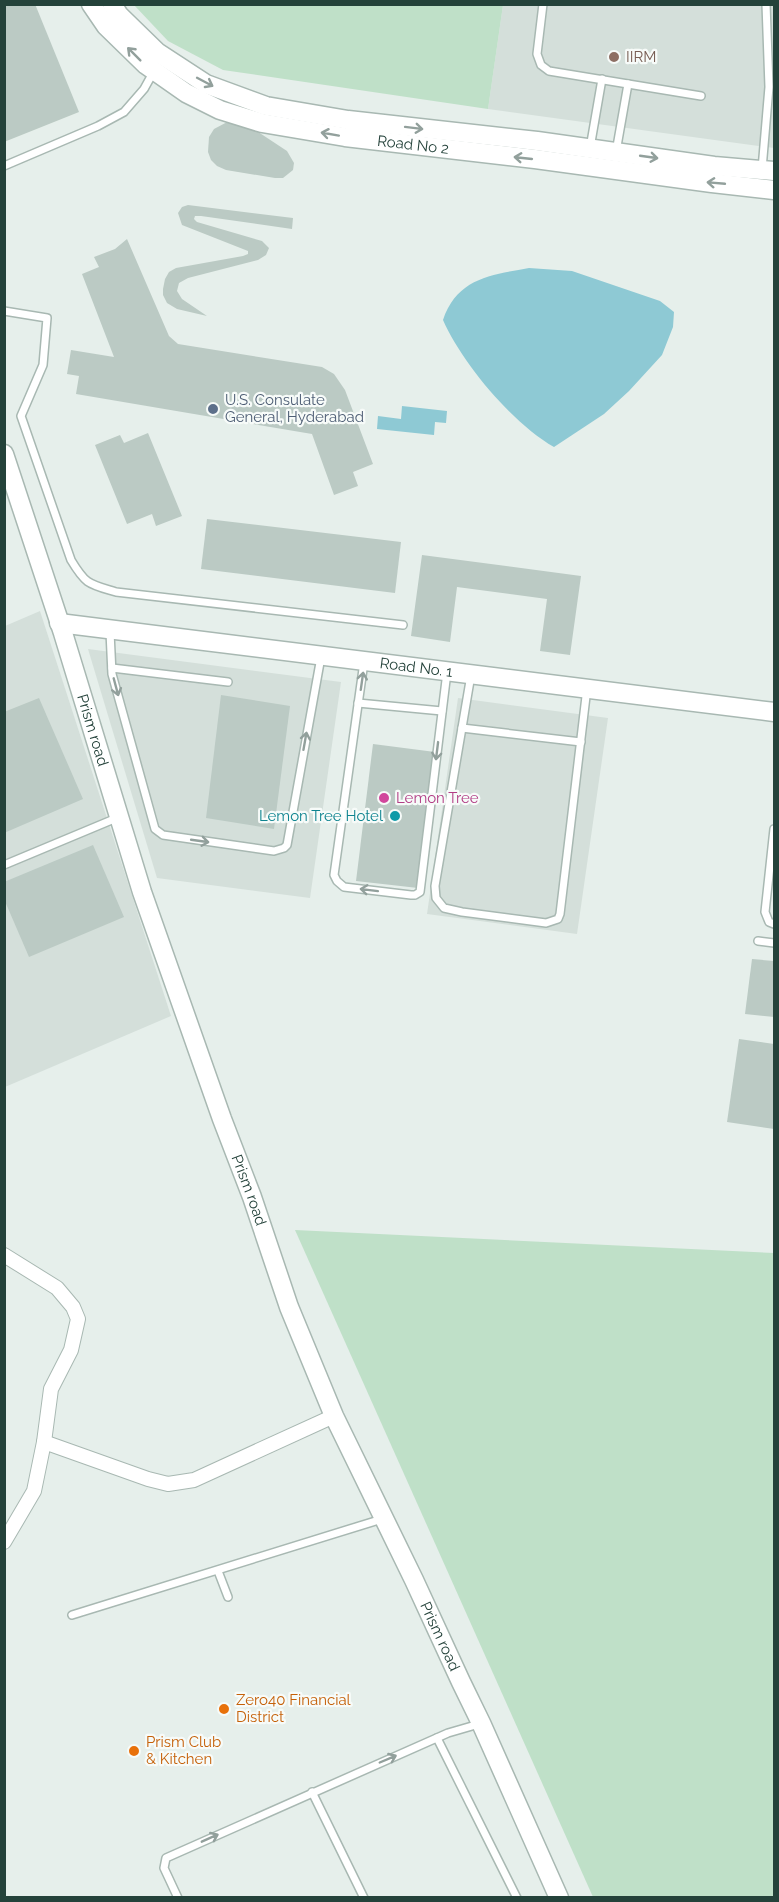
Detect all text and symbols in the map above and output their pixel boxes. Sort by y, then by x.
one-way arrow [126,46,141,61]
place label: IIRM [626,48,656,66]
marker: IIRM [607,50,621,64]
one-way arrow [195,76,213,88]
one-way arrow [404,123,424,134]
one-way arrow [320,129,340,140]
street label: Road No 2 [376,132,450,158]
one-way arrow [514,152,534,163]
one-way arrow [639,152,659,163]
one-way arrow [707,177,727,188]
place label: U.S. Consulate General, Hyderabad [225,391,364,426]
marker: U.S. Consulate General, Hyderabad [206,402,220,416]
street label: Road No. 1 [379,654,454,681]
one-way arrow [356,671,367,691]
one-way arrow [111,677,122,696]
street label: Prism road [73,692,112,768]
one-way arrow [300,732,311,752]
one-way arrow [431,740,442,760]
place label: Lemon Tree [396,789,479,807]
marker: Lemon Tree [377,791,391,805]
place label: Lemon Tree Hotel [259,807,384,825]
marker: Lemon Tree Hotel [388,809,402,823]
one-way arrow [190,835,210,846]
one-way arrow [359,884,379,895]
street label: Prism road [228,1152,270,1228]
street label: Prism road [416,1599,464,1674]
place label: Zero40 Financial District [236,1691,352,1726]
marker: Zero40 Financial District [217,1702,231,1716]
place label: Prism Club & Kitchen [146,1733,221,1768]
marker: Prism Club & Kitchen [127,1744,141,1758]
one-way arrow [379,1753,397,1764]
one-way arrow [200,1832,219,1843]

